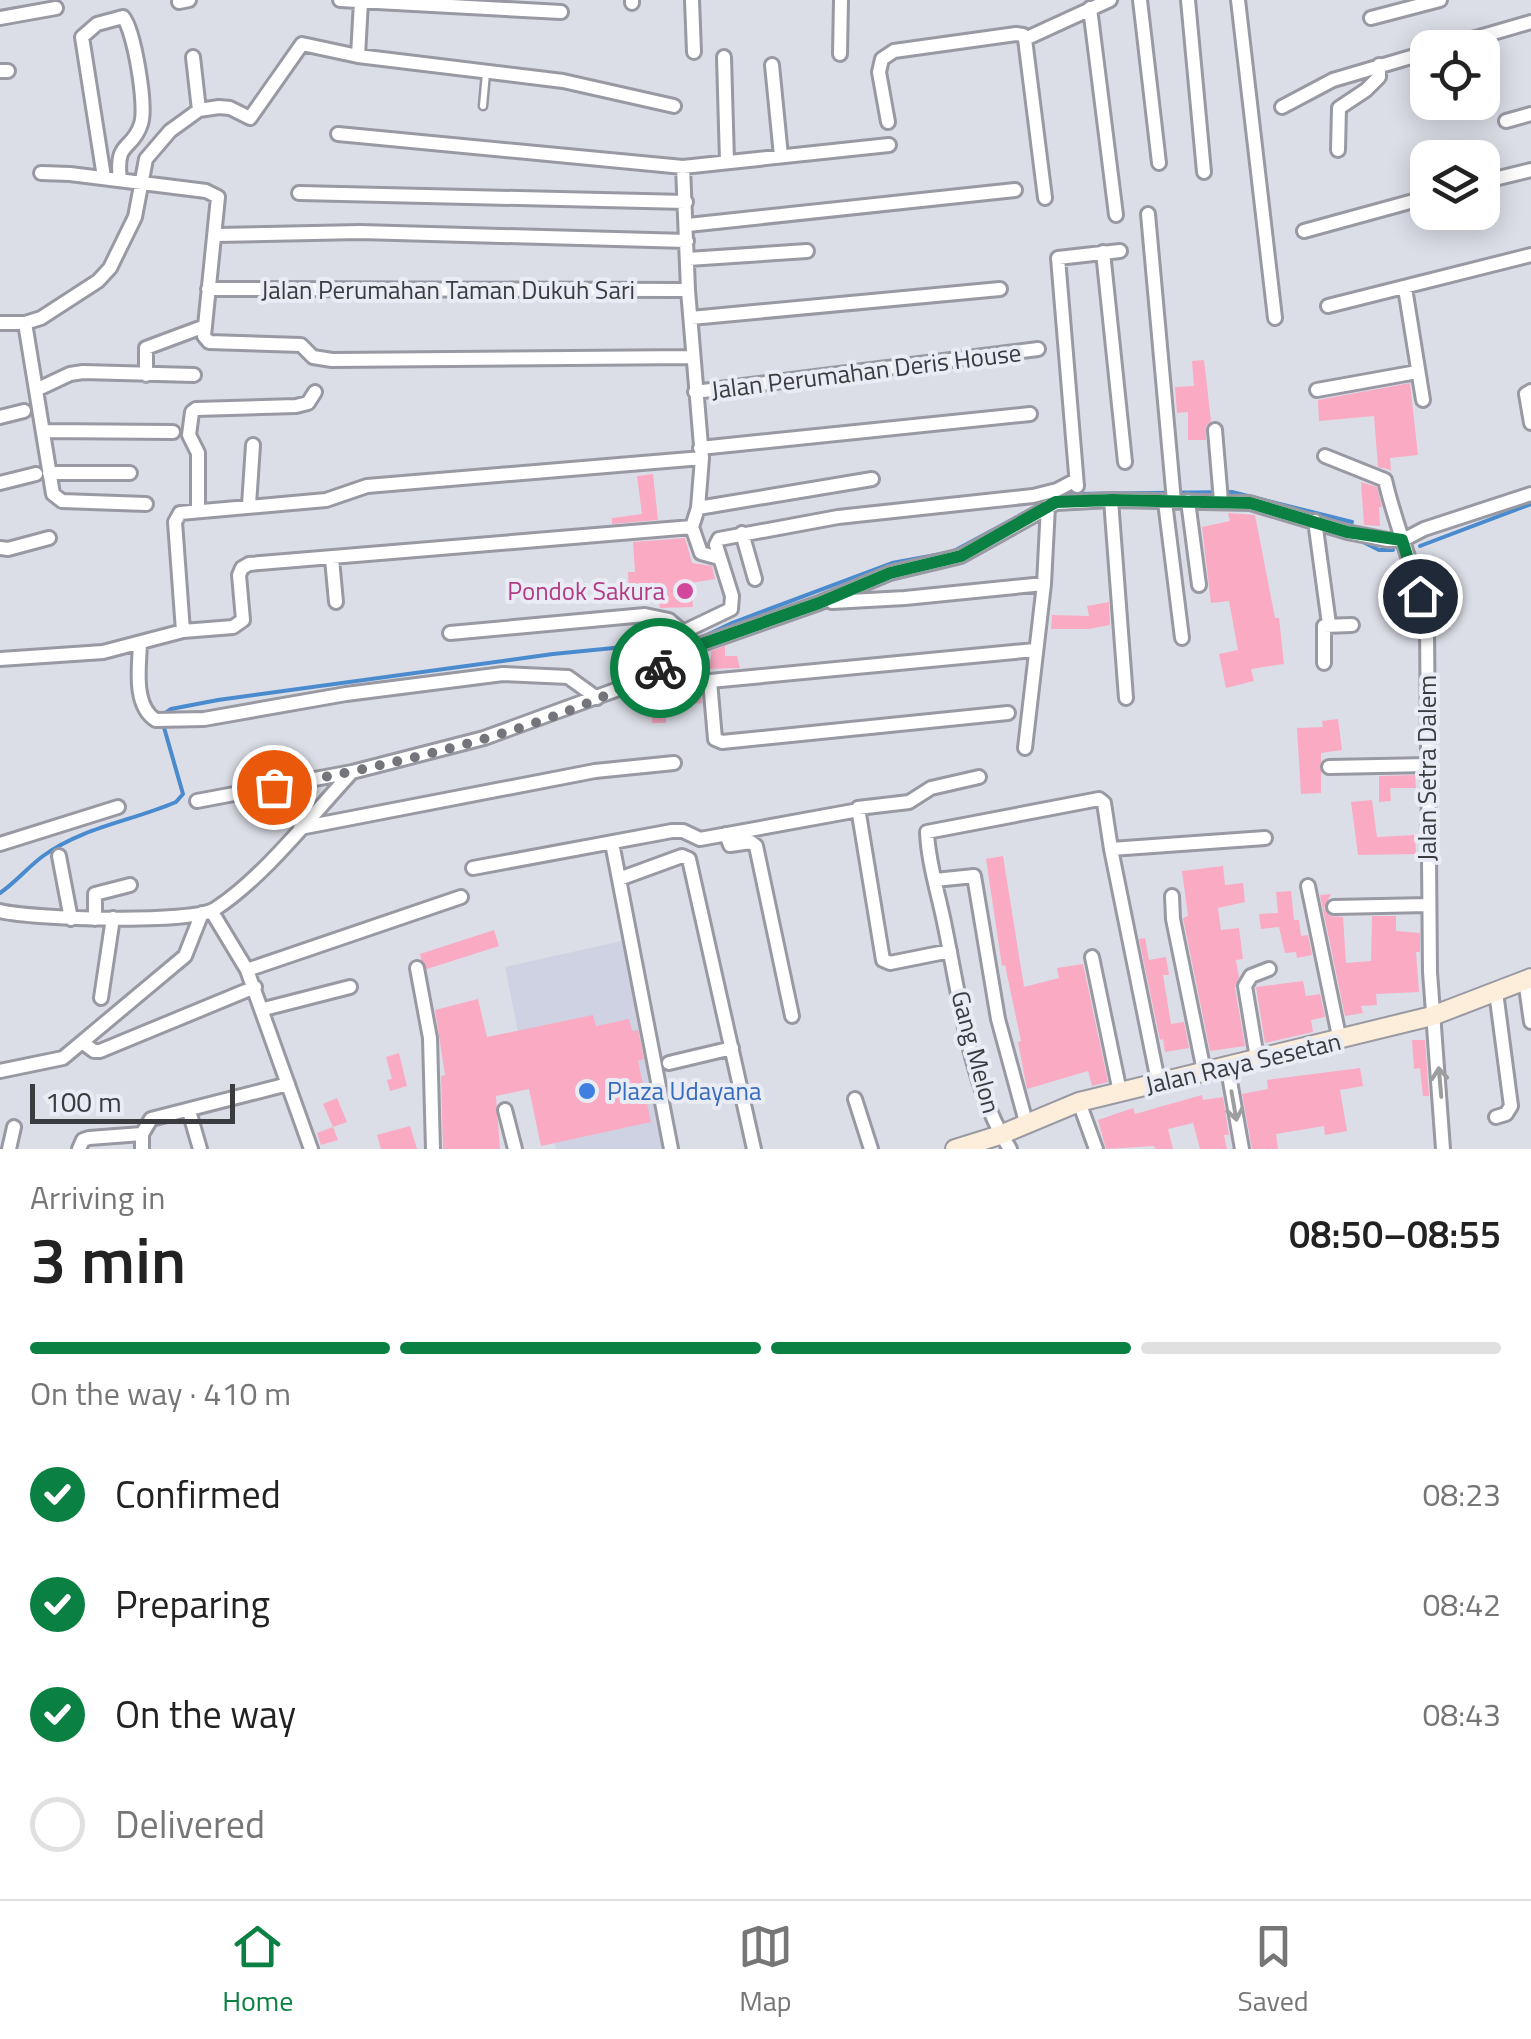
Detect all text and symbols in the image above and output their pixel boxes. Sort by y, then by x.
map controls [1410,30,1500,230]
button: locate [1410,30,1500,120]
button: layers [1410,140,1500,230]
street label: Jalan Perumahan Taman Dukuh Sari [261,271,635,309]
street label: Jalan Perumahan Deris House [709,333,1023,409]
pin [1378,554,1463,639]
icon: home [1393,569,1448,624]
place label: Pondok Sakura [507,572,665,610]
marker: Pondok Sakura [674,580,696,602]
courier [610,618,710,718]
icon: bike [633,641,688,696]
street label: Jalan Setra Dalem [1408,675,1446,861]
pin [232,745,317,830]
icon: bag [247,760,302,815]
street label: Gang Melon [941,986,1011,1118]
street label: Jalan Raya Sesetan [1141,1022,1345,1104]
one-way arrow [1430,1067,1449,1099]
place label: Plaza Udayana [607,1072,762,1110]
scale bar [30,1079,235,1124]
text: 100 m [45,1080,122,1123]
marker: Plaza Udayana [576,1080,598,1102]
one-way arrow [1225,1090,1244,1122]
text: Arriving in [30,1173,166,1221]
text: 08:50–08:55 [1289,1205,1501,1263]
text: 3 min [30,1209,186,1308]
text: On the way · 410 m [30,1369,291,1417]
text: Confirmed [115,1465,281,1523]
icon: check [30,1467,85,1522]
text: 08:23 [1422,1470,1501,1518]
text: Preparing [115,1575,270,1633]
icon: check [30,1577,85,1632]
text: 08:42 [1422,1580,1501,1628]
text: On the way [115,1685,296,1743]
icon: check [30,1687,85,1742]
text: 08:43 [1422,1690,1501,1738]
text: Delivered [115,1795,265,1853]
tab: Home [222,1919,293,2022]
tab: Map [738,1919,793,2022]
tab: Saved [1237,1919,1309,2022]

